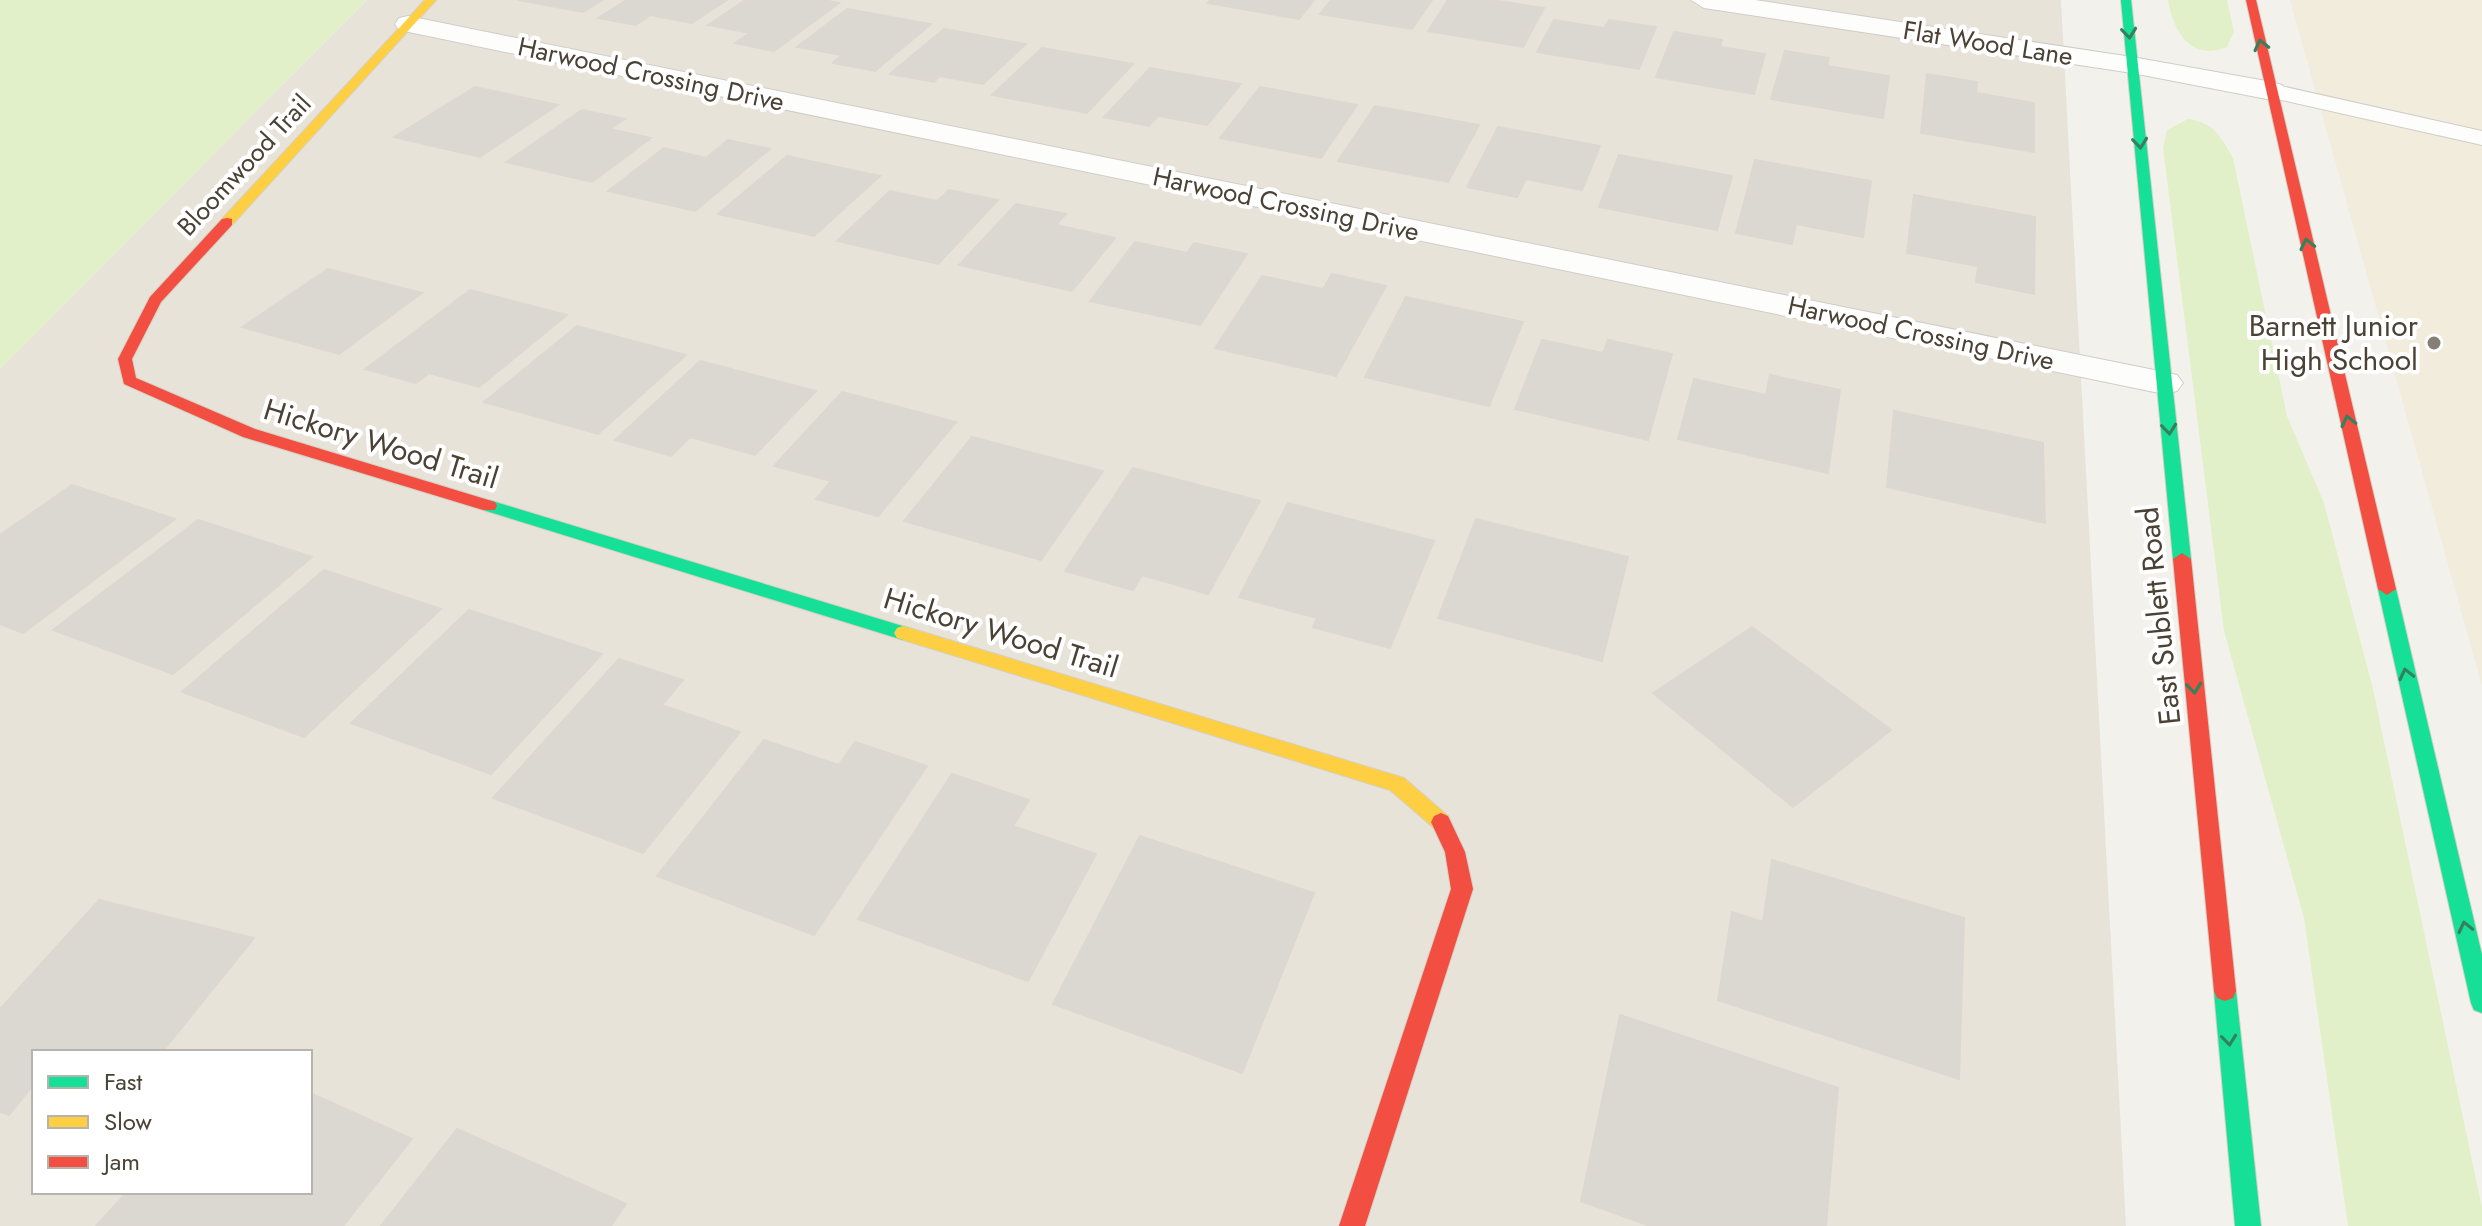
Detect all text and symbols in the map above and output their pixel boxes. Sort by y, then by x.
street label: Flat Wood Lane [1900,11,2076,75]
one-way arrow [2120,26,2137,39]
street label: Harwood Crossing Drive [514,27,788,121]
one-way arrow [2254,39,2271,53]
street label: Bloomwood Trail [168,86,320,244]
one-way arrow [2132,137,2149,150]
street label: Harwood Crossing Drive [1149,157,1423,251]
one-way arrow [2299,238,2316,251]
street label: Harwood Crossing Drive [1784,286,2058,380]
place label: Barnett Junior High School [2249,304,2419,381]
marker: Barnett Junior High School [2425,334,2443,352]
street label: Hickory Wood Trail [259,387,504,500]
one-way arrow [2340,414,2357,428]
one-way arrow [2160,423,2177,436]
street label: East Sublett Road [2126,505,2191,727]
street label: Hickory Wood Trail [879,576,1124,689]
one-way arrow [2398,668,2415,681]
one-way arrow [2186,682,2203,695]
one-way arrow [2457,921,2474,935]
one-way arrow [2221,1034,2238,1047]
legend [32,1050,312,1194]
text: Fast [104,1064,142,1099]
text: Slow [104,1104,152,1139]
text: Jam [101,1144,140,1179]

